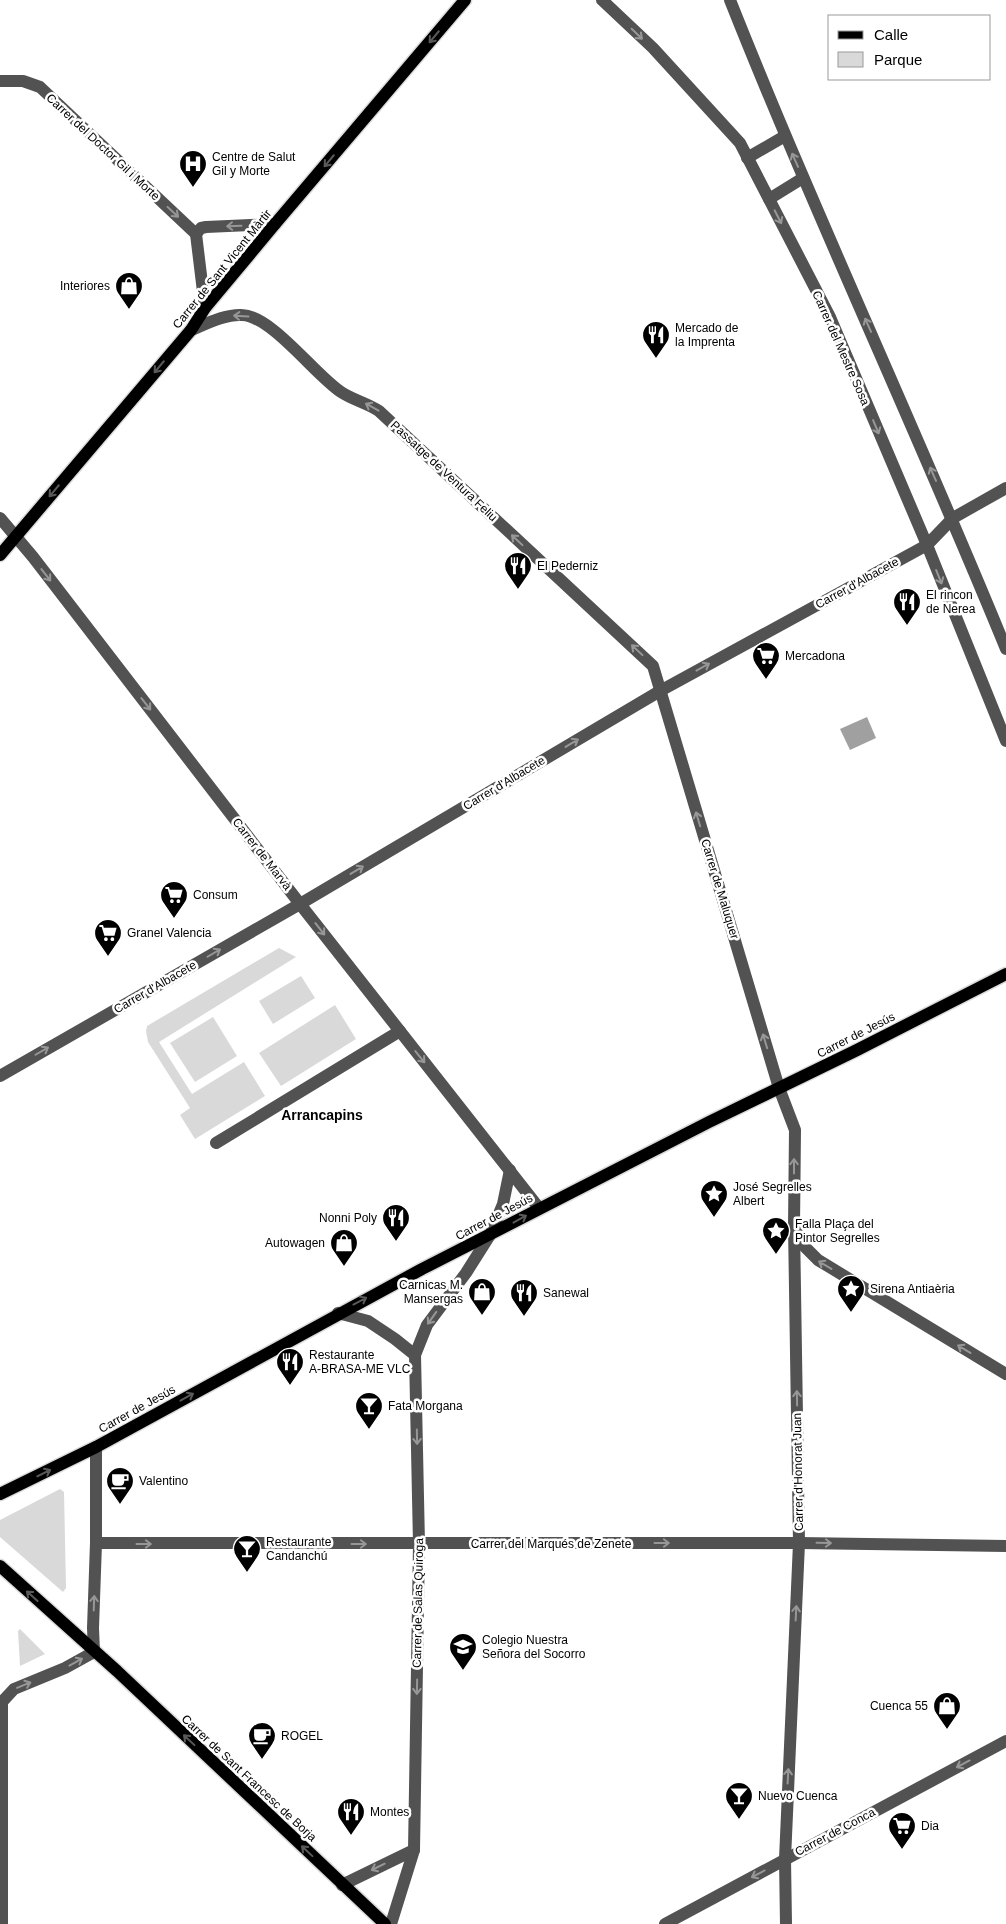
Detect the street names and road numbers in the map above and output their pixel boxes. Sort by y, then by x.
street label: Carrer del Doctor Gil i Morte [43,91,163,203]
street label: Carrer de Sant Vicent Màrtir [170,207,274,331]
street label: Carrer del Mestre Sosa [809,288,873,408]
street label: Passatge de Ventura Feliu [388,418,500,524]
street label: Carrer d'Albacete [813,554,901,612]
street label: Carrer d'Albacete [461,753,548,813]
street label: Carrer de Marvà [230,815,295,893]
street label: Carrer de Maluquer [698,837,742,941]
street label: Carrer d'Albacete [111,958,199,1016]
street label: Carrer de Jesús [815,1009,897,1061]
street label: Carrer de Jesús [453,1191,535,1243]
street label: Carrer de Jesús [96,1382,178,1436]
street label: Carrer d'Honorat Juan [790,1413,806,1531]
street label: Carrer del Marqués de Zenete [471,1537,632,1551]
street label: Carrer de Salas Quiroga [410,1538,426,1668]
street label: Carrer de Sant Francesc de Borja [179,1712,320,1845]
street label: Carrer de Conca [793,1805,878,1859]

